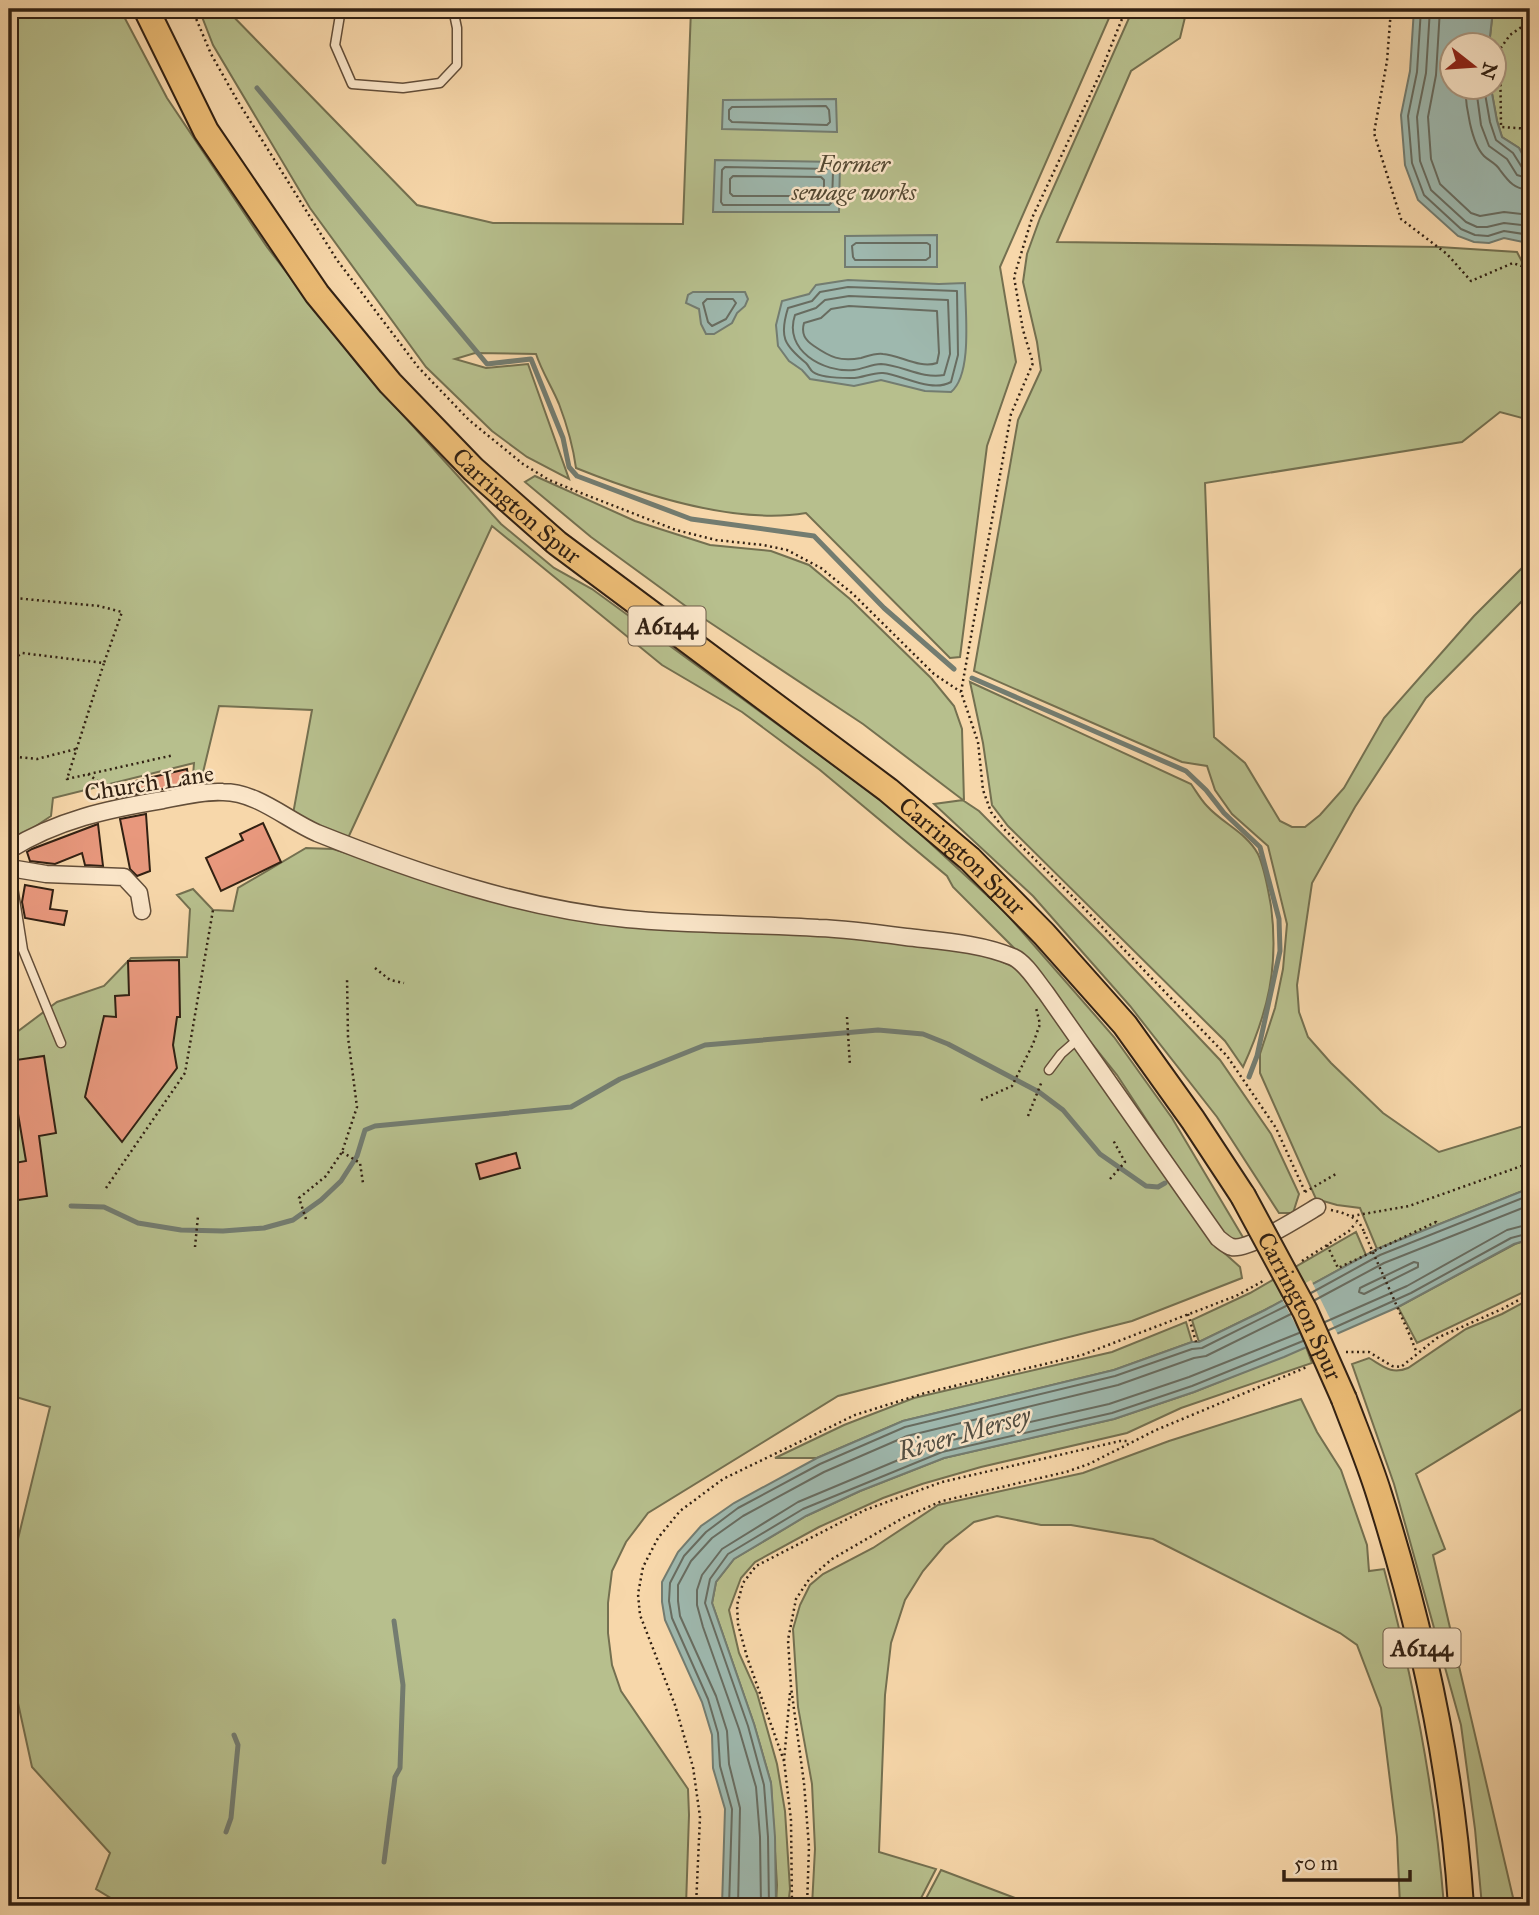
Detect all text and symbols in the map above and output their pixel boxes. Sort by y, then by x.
north arrow [1438,32,1508,102]
text: N [1475,60,1502,82]
park label: Former sewage works [791,149,917,207]
street label: Carrington Spur [446,442,587,571]
road number: A6144 [628,606,706,646]
street label: Church Lane [82,758,216,808]
street label: Carrington Spur [892,790,1032,922]
street label: Carrington Spur [1250,1227,1349,1385]
water label: River Mersey [893,1398,1036,1468]
road number: A6144 [1384,1628,1460,1667]
scale bar [1284,1838,1410,1882]
text: 50 m [1294,1850,1339,1876]

